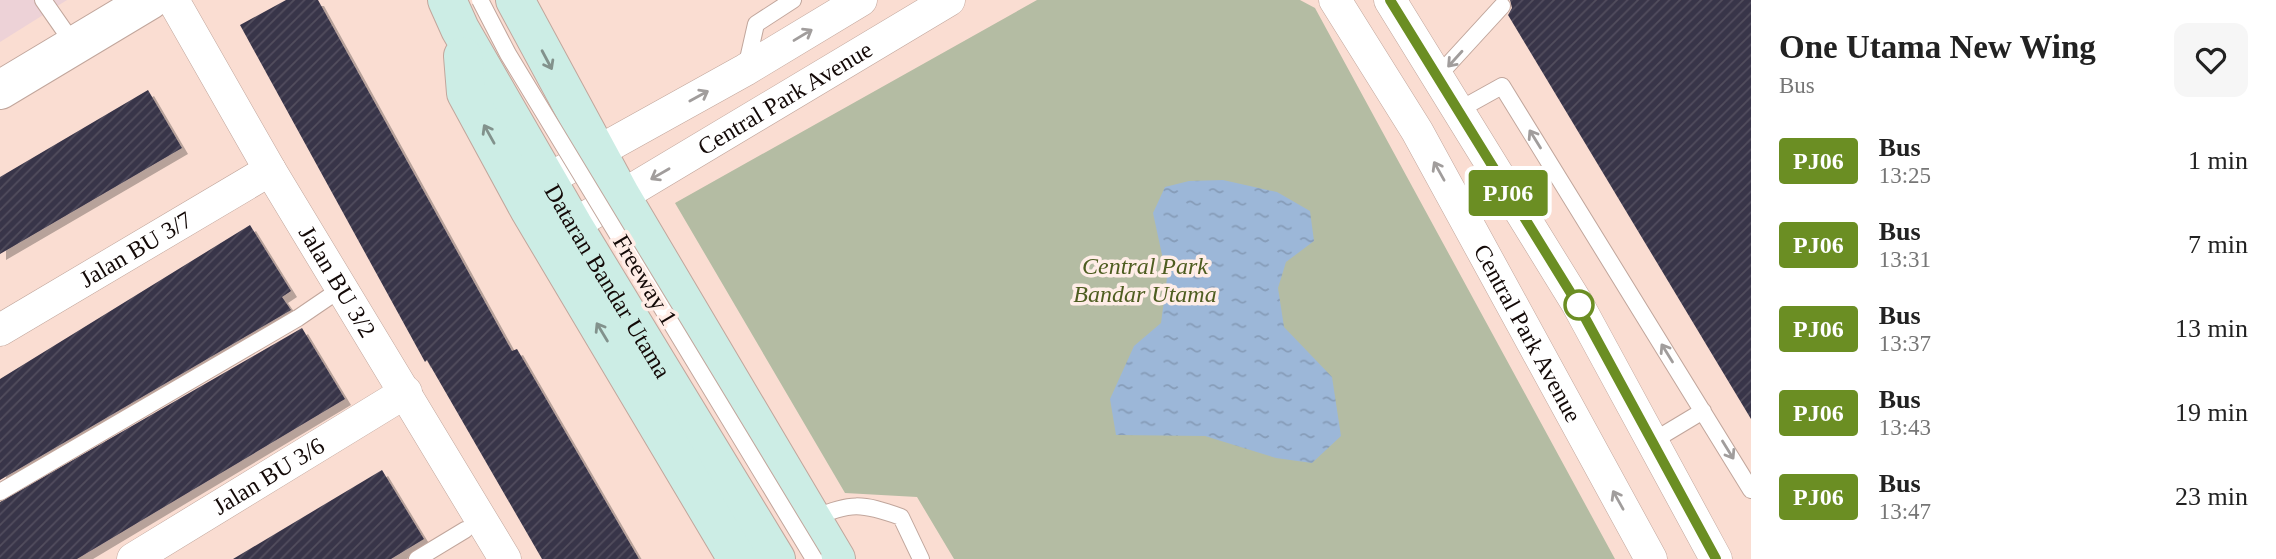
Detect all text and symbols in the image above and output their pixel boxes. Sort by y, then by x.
button: heart [2174,23,2248,97]
one-way arrow [793,28,813,42]
text: One Utama New Wing [1779,29,2096,65]
street label: Central Park Avenue [693,36,877,160]
one-way arrow [541,49,554,70]
one-way arrow [1446,50,1463,67]
text: Bus [1779,73,1815,98]
one-way arrow [688,89,709,102]
one-way arrow [482,125,496,145]
one-way arrow [1527,129,1541,149]
text: Bus [1879,133,1921,162]
text: 1 min [2188,146,2248,175]
text: PJ06 [1793,148,1844,174]
one-way arrow [1432,161,1446,181]
text: 13:25 [1879,163,1931,188]
one-way arrow [650,168,670,182]
line badge: PJ06 [1459,170,1557,216]
street label: Dataran Bandar Utama [539,180,676,383]
text: PJ06 [1483,180,1533,206]
street label: Jalan BU 3/7 [75,206,196,293]
text: Bus [1879,217,1921,246]
street label: Jalan BU 3/2 [294,221,381,342]
street label: Freeway 1 [608,230,682,330]
text: 7 min [2188,230,2248,259]
text: PJ06 [1793,232,1844,258]
street label: Central Park Avenue [1469,240,1587,426]
text: 13:31 [1879,247,1931,272]
park label: Central Park Bandar Utama [1073,253,1217,307]
unlabelled marker [1564,290,1594,320]
text: Bus [1879,301,1921,330]
text: 13 min [2175,314,2248,343]
text: PJ06 [1793,316,1844,342]
one-way arrow [595,322,609,342]
text: 13:37 [1879,331,1931,356]
one-way arrow [1660,344,1675,363]
text: Bus [1879,385,1921,414]
text: 19 min [2175,398,2248,427]
text: PJ06 [1793,400,1844,426]
text: 13:43 [1879,415,1931,440]
street label: Jalan BU 3/6 [208,432,329,520]
one-way arrow [1721,440,1735,460]
text: Bus [1879,469,1921,498]
text: 23 min [2175,482,2248,511]
text: PJ06 [1793,484,1844,510]
one-way arrow [1611,490,1625,510]
text: 13:47 [1879,499,1931,524]

